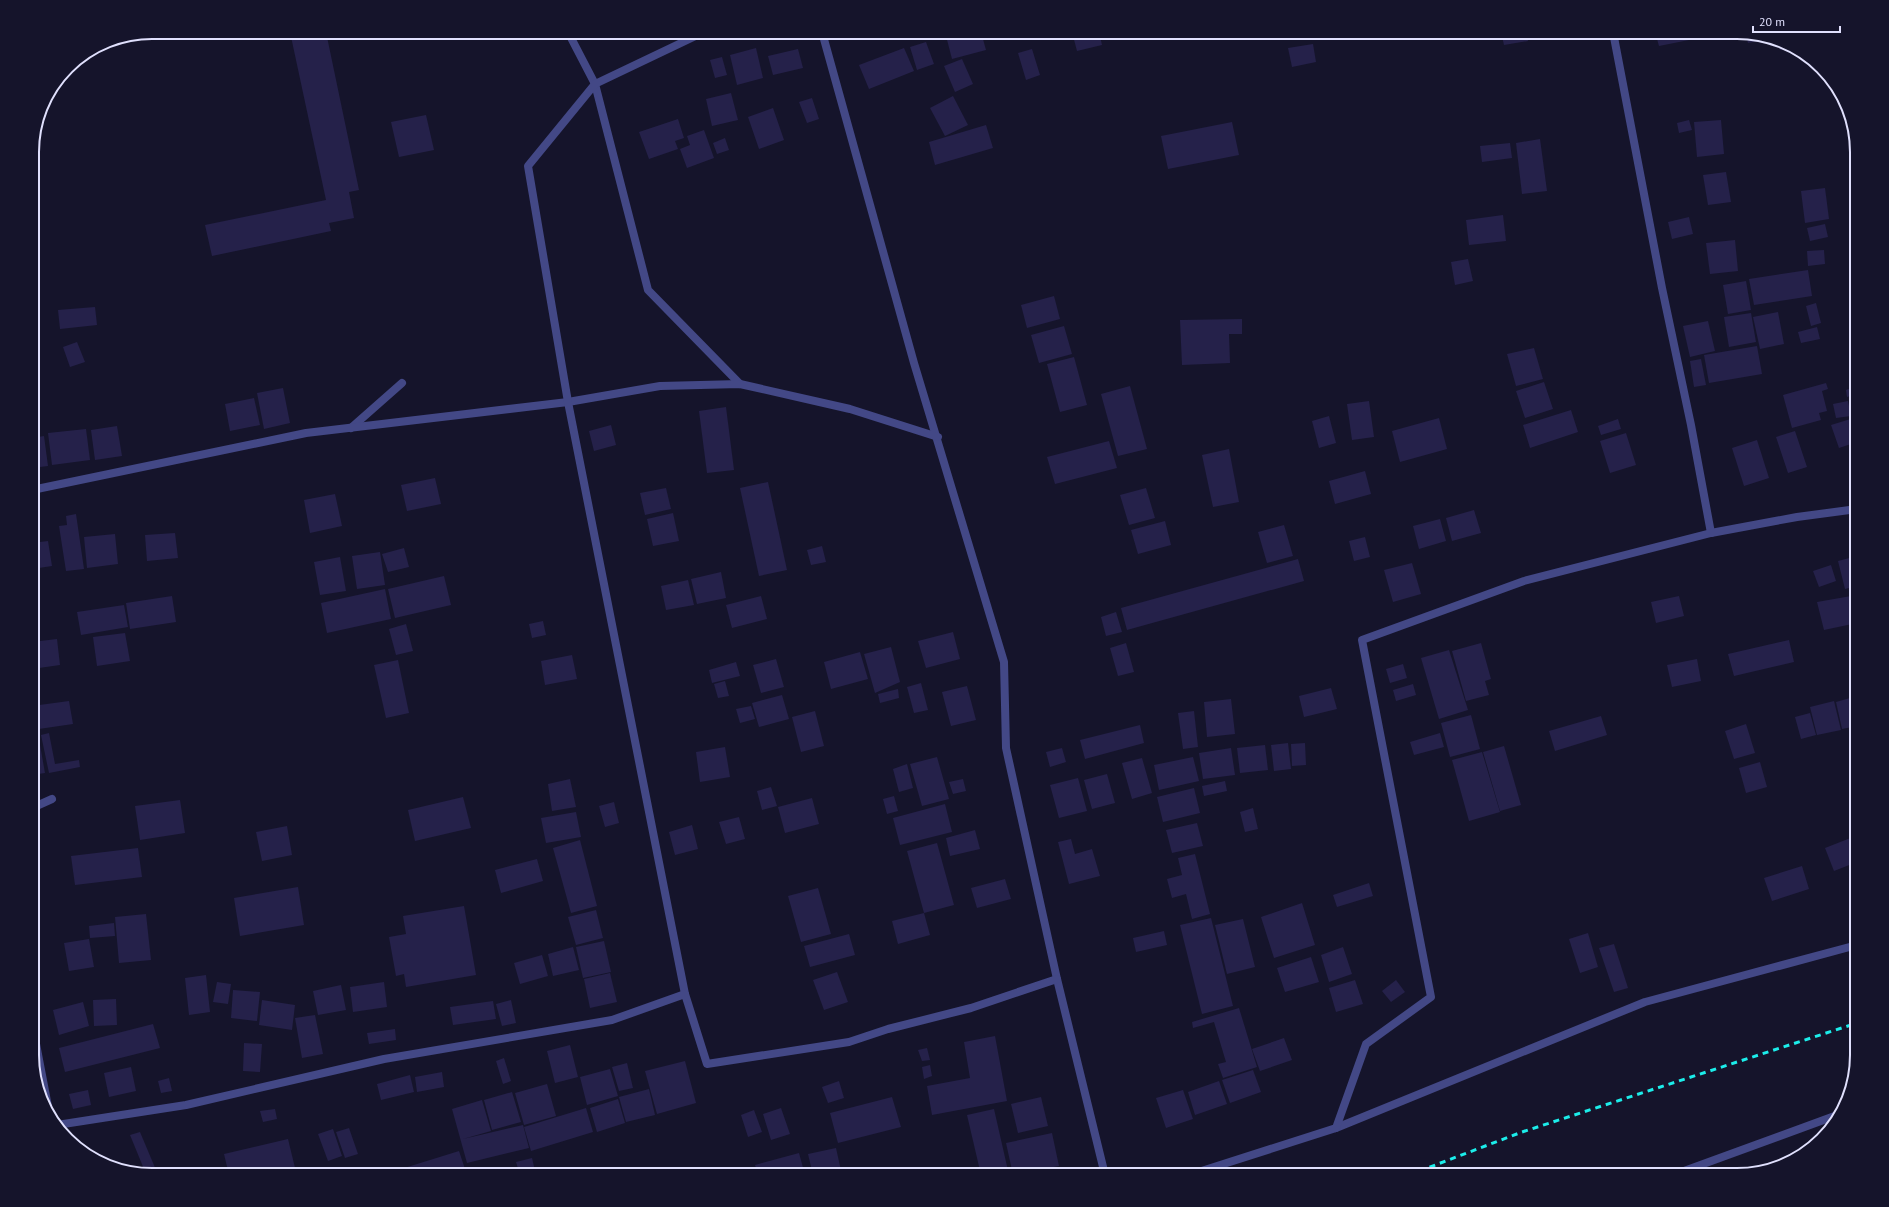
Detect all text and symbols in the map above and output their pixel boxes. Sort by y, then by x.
scale bar [1753,8,1840,34]
text: 20 m [1759,14,1785,29]

